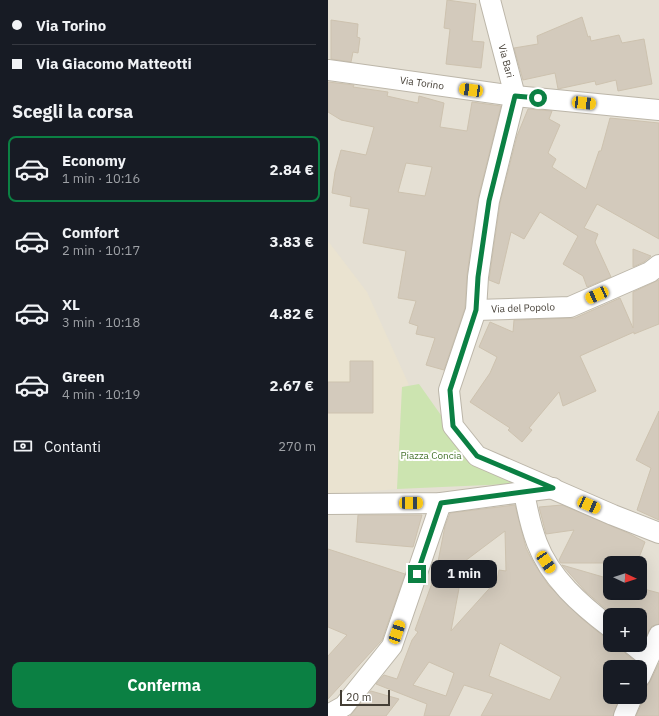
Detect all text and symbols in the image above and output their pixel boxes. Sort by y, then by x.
text: Via Torino [36,16,106,35]
street label: Via Bari [495,43,517,79]
text: Via Giacomo Matteotti [36,54,192,73]
street label: Via Torino [399,73,445,93]
car [458,82,484,98]
route start [529,89,547,107]
car [571,96,597,110]
text: Scegli la corsa [12,100,133,123]
icon: car [14,151,50,187]
text: Economy [62,151,126,170]
text: 2.84 € [269,160,314,179]
text: 1 min · 10:16 [62,170,140,187]
icon: car [14,223,50,259]
text: Comfort [62,223,119,242]
text: 3.83 € [269,232,314,251]
text: 2 min · 10:17 [62,242,140,259]
car [584,285,610,305]
icon: car [14,295,50,331]
text: XL [62,295,80,314]
street label: Via del Popolo [491,300,556,316]
text: 4.82 € [269,304,314,323]
text: 3 min · 10:18 [62,314,140,331]
icon: car [14,367,50,403]
text: Green [62,367,105,386]
text: 2.67 € [269,376,314,395]
text: 4 min · 10:19 [62,386,140,403]
icon: cash [12,435,34,457]
text: Contanti [44,437,101,456]
text: 270 m [278,438,316,455]
park label: Piazza Concia [400,449,462,462]
car [576,495,602,515]
car [399,497,423,509]
car [534,549,558,575]
north arrow [603,556,647,600]
map controls [603,556,647,704]
callout: 1 min [431,560,497,588]
route end [408,565,426,583]
text: 1 min [447,565,481,582]
button: + [603,608,647,652]
car [387,619,407,645]
button: − [603,660,647,704]
button: Conferma [12,662,316,708]
scale bar [340,688,390,707]
text: 20 m [346,690,371,704]

